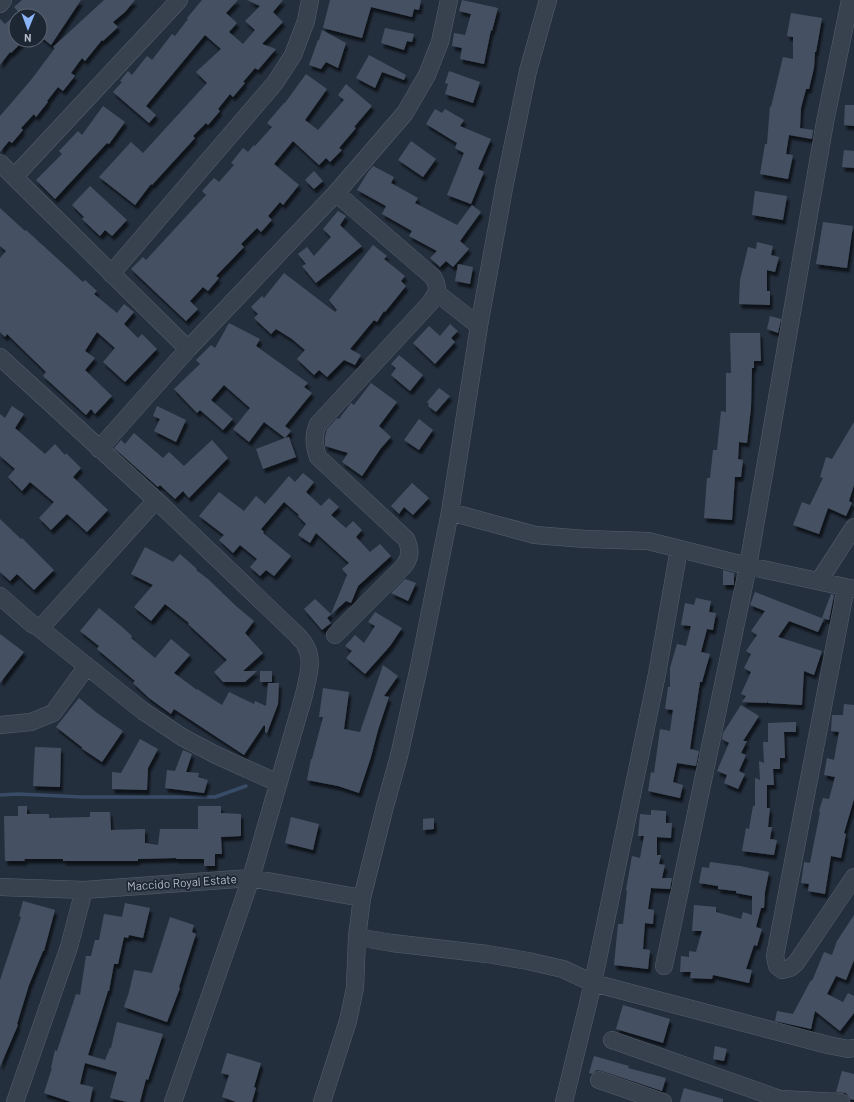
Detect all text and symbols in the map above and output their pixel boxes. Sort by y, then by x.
north arrow [8,8,48,48]
text: N [24,32,32,45]
street label: Maccido Royal Estate [127,871,237,893]

